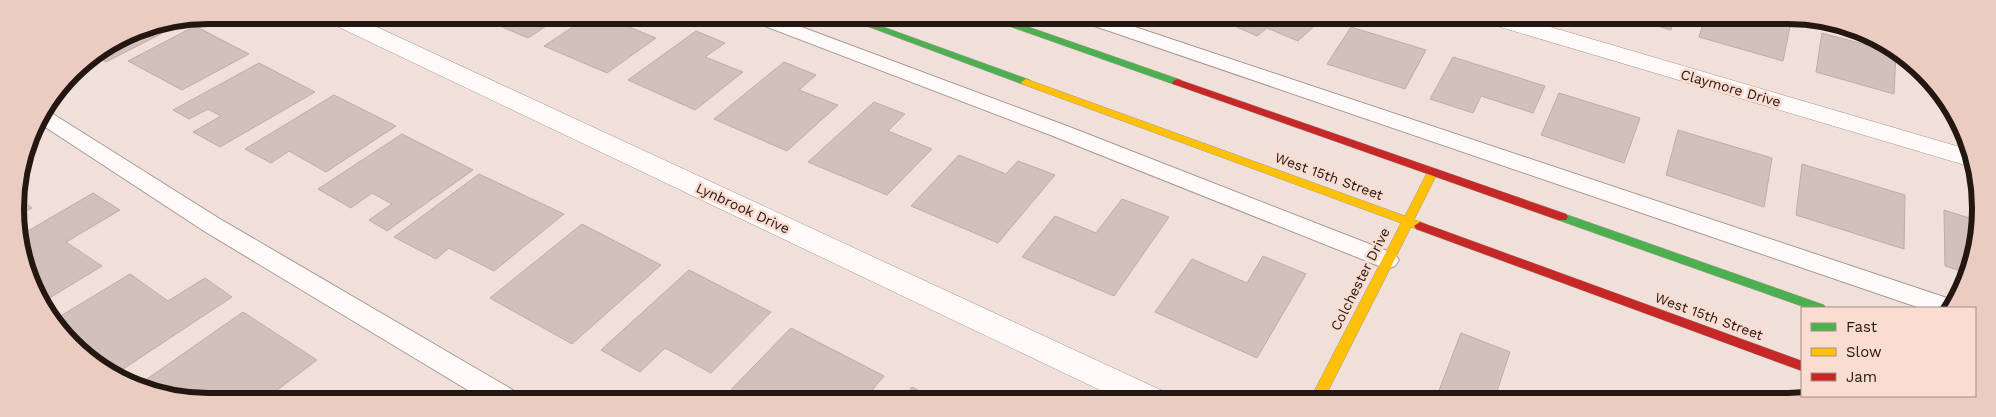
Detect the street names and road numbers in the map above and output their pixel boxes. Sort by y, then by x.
street label: Claymore Drive [1679,66,1783,110]
street label: West 15th Street [1273,149,1385,203]
street label: Lynbrook Drive [694,179,792,237]
street label: Colchester Drive [1327,225,1393,333]
street label: West 15th Street [1653,289,1765,343]

